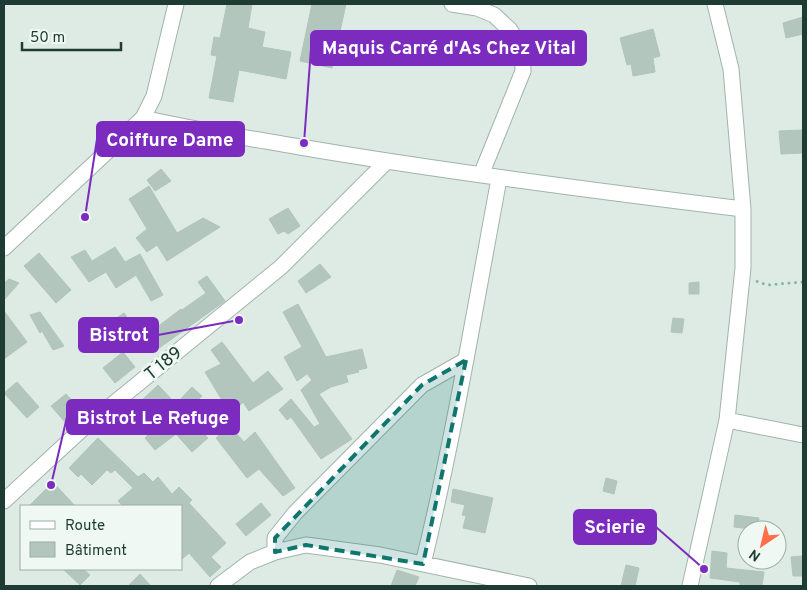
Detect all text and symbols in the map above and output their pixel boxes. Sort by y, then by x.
scale bar [22,20,121,52]
text: 50 m [30,29,65,48]
callout: Maquis Carré d'As Chez Vital [311,31,586,65]
text: Maquis Carré d'As Chez Vital [322,37,576,61]
callout: Coiffure Dame [97,122,244,156]
text: Coiffure Dame [106,129,234,153]
callout: Bistrot [79,318,158,352]
text: Bistrot [89,324,149,348]
street label: T 189 [140,342,188,386]
callout: Bistrot Le Refuge [67,400,239,434]
text: Bistrot Le Refuge [77,407,229,431]
legend [20,505,182,570]
callout: Scierie [574,510,656,544]
text: Scierie [584,516,646,540]
text: Route [65,517,105,536]
north arrow [737,520,787,570]
text: Bâtiment [65,542,127,561]
text: N [746,545,764,564]

